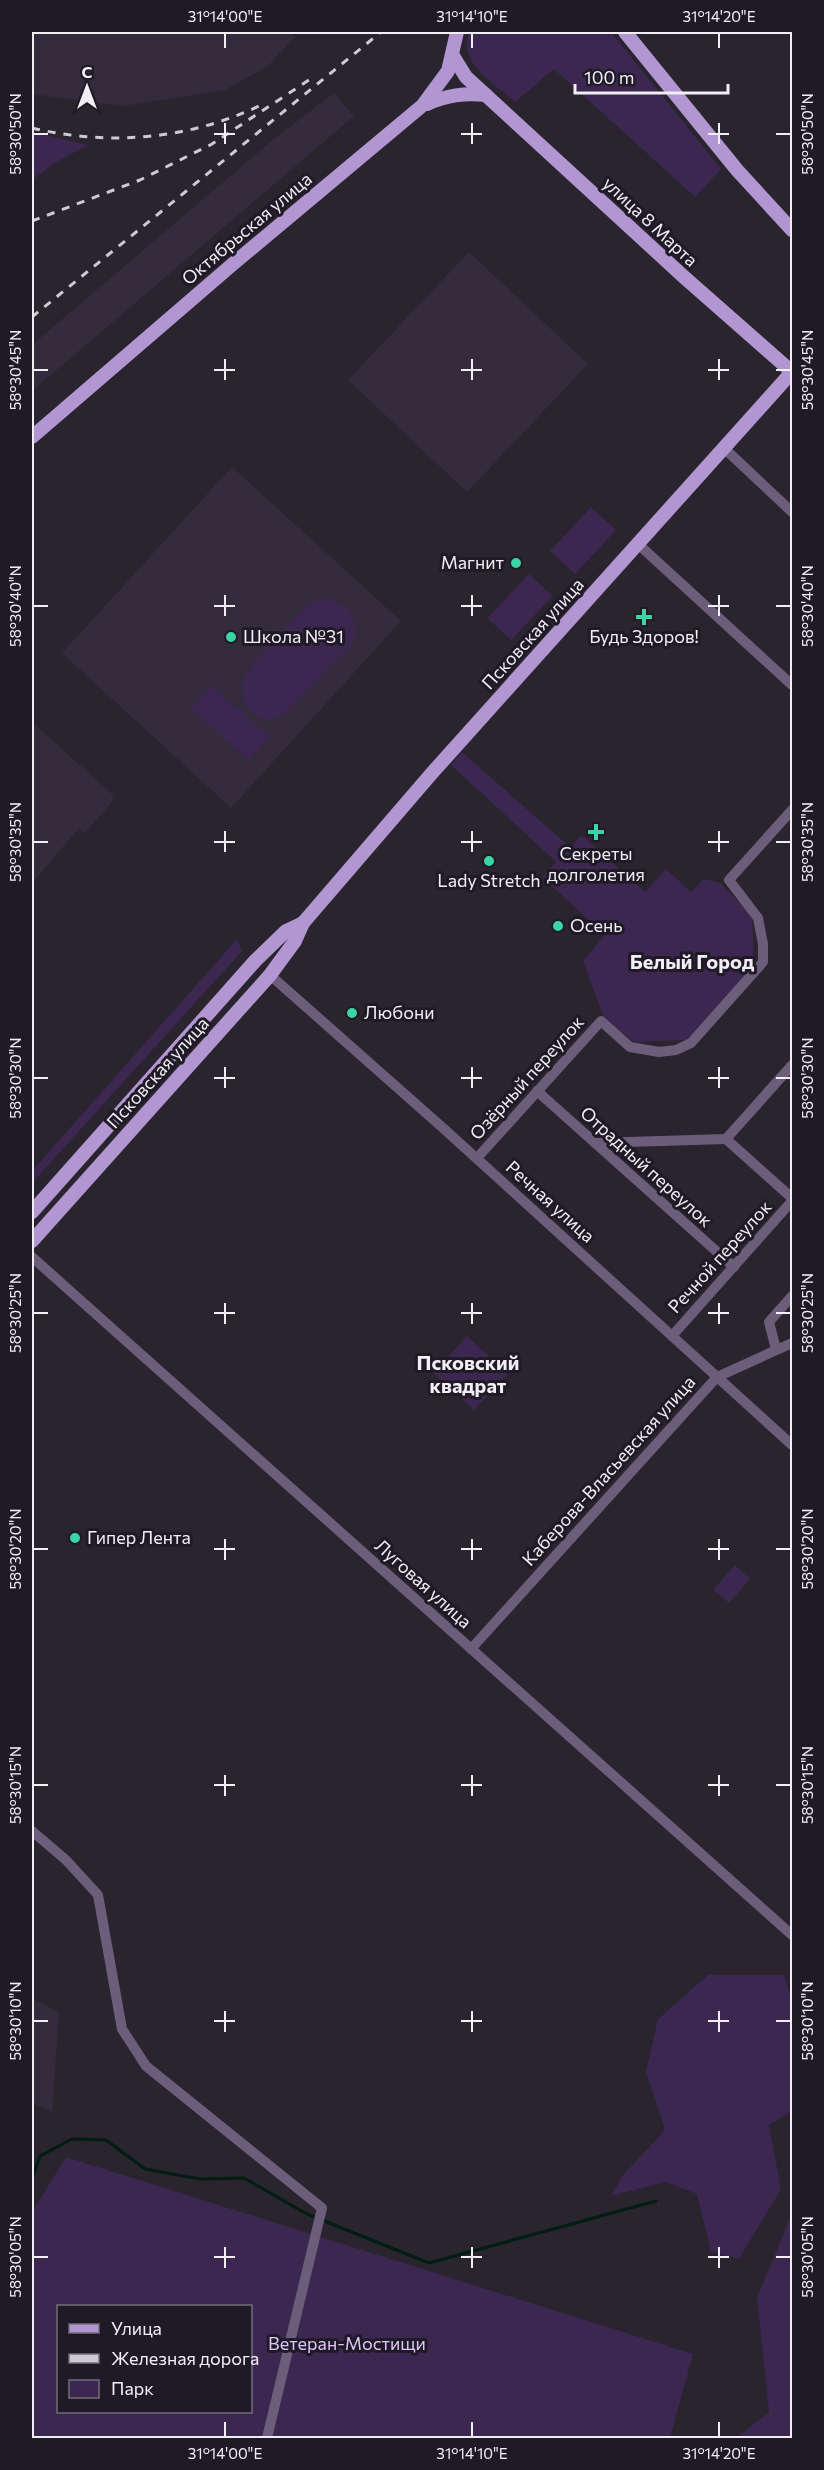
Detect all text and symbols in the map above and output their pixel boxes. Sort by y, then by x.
text: 31°14'00"E [188,7,262,25]
text: 31°14'10"E [436,7,508,25]
text: 31°14'20"E [682,7,756,25]
north arrow [57,57,117,117]
scale bar [575,57,728,95]
text: С [82,62,93,81]
text: 100 m [584,66,634,88]
text: 58°30'50"N [6,93,24,175]
text: 58°30'50"N [798,93,816,175]
street label: Октябрьская улица [177,167,316,289]
street label: улица 8 Марта [599,172,703,271]
text: 58°30'45"N [6,330,24,410]
text: 58°30'45"N [798,330,816,410]
place label: Магнит [441,551,505,573]
marker: Магнит [509,556,523,570]
text: 58°30'40"N [6,565,24,647]
text: 58°30'40"N [798,565,816,647]
street label: Псковская улица [477,573,588,693]
marker: Будь Здоров! [637,610,651,624]
place label: Школа №31 [243,625,344,647]
place label: Будь Здоров! [589,625,699,647]
marker: Школа №31 [224,630,238,644]
text: 58°30'35"N [6,802,24,882]
text: 58°30'35"N [798,802,816,882]
marker: Секреты долголетия [587,823,605,841]
place label: Секреты долголетия [547,842,645,885]
marker: Lady Stretch [482,854,496,868]
place label: Lady Stretch [437,869,541,891]
place label: Осень [570,914,623,936]
marker: Осень [551,919,565,933]
district label: Белый Город [630,949,755,973]
place label: Любони [364,1001,435,1023]
marker: Любони [345,1006,359,1020]
street label: Озёрный переулок [465,1010,588,1144]
street label: Псковская улица [102,1012,213,1132]
text: 58°30'30"N [6,1037,24,1119]
text: 58°30'30"N [798,1037,816,1119]
street label: Отрадный переулок [576,1101,717,1231]
street label: Речная улица [502,1156,600,1247]
street label: Речной переулок [663,1195,776,1317]
text: 58°30'25"N [6,1273,24,1353]
text: 58°30'25"N [798,1273,816,1353]
district label: Псковский квадрат [417,1350,519,1397]
street label: Каберова-Власьевская улица [517,1371,699,1570]
text: 58°30'20"N [6,1508,24,1590]
text: 58°30'20"N [798,1508,816,1590]
place label: Гипер Лента [87,1526,191,1548]
marker: Гипер Лента [68,1531,82,1545]
street label: Луговая улица [371,1534,477,1632]
text: 58°30'15"N [6,1746,24,1824]
text: 58°30'15"N [798,1746,816,1824]
text: 58°30'10"N [6,1981,24,2061]
text: 58°30'10"N [798,1981,816,2061]
text: 58°30'05"N [6,2216,24,2298]
text: 58°30'05"N [798,2216,816,2298]
legend [57,2305,252,2413]
text: Улица [111,2317,162,2339]
park label: Ветеран-Мостищи [268,2332,426,2354]
text: Железная дорога [111,2347,259,2369]
text: Парк [111,2377,154,2399]
text: 31°14'00"E [188,2444,262,2462]
text: 31°14'10"E [436,2444,508,2462]
text: 31°14'20"E [682,2444,756,2462]

